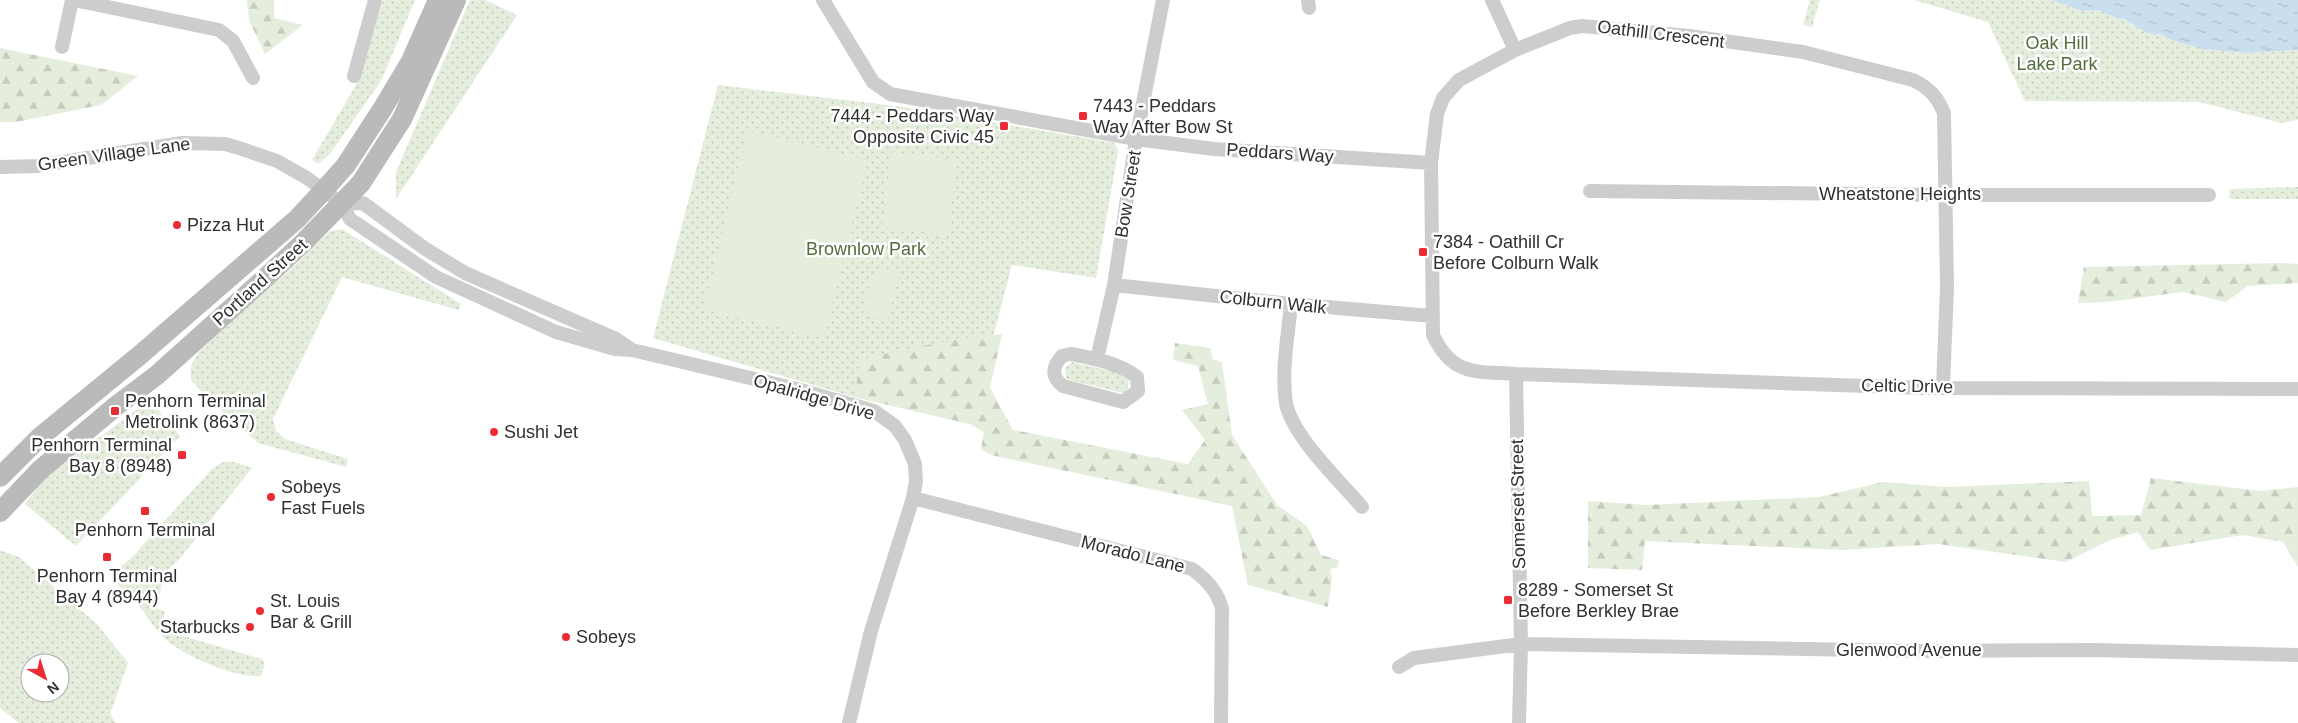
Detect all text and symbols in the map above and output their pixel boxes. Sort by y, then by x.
street label: Oathill Crescent [1596,16,1726,52]
park label: Oak Hill Lake Park [2016,33,2099,74]
place label: 7443 - Peddars Way After Bow St [1093,96,1232,137]
place label: 7444 - Peddars Way Opposite Civic 45 [831,106,994,147]
marker: 7443 - Peddars Way After Bow St [1077,110,1089,122]
marker: 7444 - Peddars Way Opposite Civic 45 [998,120,1010,132]
street label: Green Village Lane [36,133,192,175]
street label: Peddars Way [1226,139,1334,167]
street label: Bow Street [1111,149,1145,239]
street label: Wheatstone Heights [1819,184,1981,204]
place label: Pizza Hut [187,215,264,235]
marker: Pizza Hut [171,219,183,231]
place label: 7384 - Oathill Cr Before Colburn Walk [1433,232,1599,273]
street label: Portland Street [209,234,311,330]
park label: Brownlow Park [806,239,927,259]
marker: 7384 - Oathill Cr Before Colburn Walk [1417,246,1429,258]
street label: Colburn Walk [1219,286,1328,318]
street label: Opalridge Drive [751,370,877,424]
street label: Celtic Drive [1861,375,1953,397]
place label: Penhorn Terminal Metrolink (8637) [125,391,266,432]
marker: Penhorn Terminal Metrolink (8637) [109,405,121,417]
place label: Sushi Jet [504,422,578,442]
marker: Sushi Jet [488,426,500,438]
place label: Penhorn Terminal Bay 8 (8948) [31,435,172,476]
street label: Somerset Street [1507,439,1529,569]
marker: Penhorn Terminal Bay 8 (8948) [176,449,188,461]
place label: Sobeys Fast Fuels [281,477,365,518]
marker: Sobeys Fast Fuels [265,491,277,503]
marker: Penhorn Terminal [139,505,151,517]
place label: Penhorn Terminal [75,520,215,540]
street label: Morado Lane [1079,531,1187,577]
marker: Penhorn Terminal Bay 4 (8944) [101,551,113,563]
place label: Penhorn Terminal Bay 4 (8944) [37,566,177,607]
place label: 8289 - Somerset St Before Berkley Brae [1518,580,1679,621]
place label: St. Louis Bar & Grill [270,591,352,632]
marker: 8289 - Somerset St Before Berkley Brae [1502,594,1514,606]
marker: St. Louis Bar & Grill [254,605,266,617]
place label: Starbucks [160,617,240,637]
marker: Starbucks [244,621,256,633]
place label: Sobeys [576,627,636,647]
marker: Sobeys [560,631,572,643]
street label: Glenwood Avenue [1836,640,1982,660]
north arrow [20,653,70,703]
text: N [44,679,62,698]

